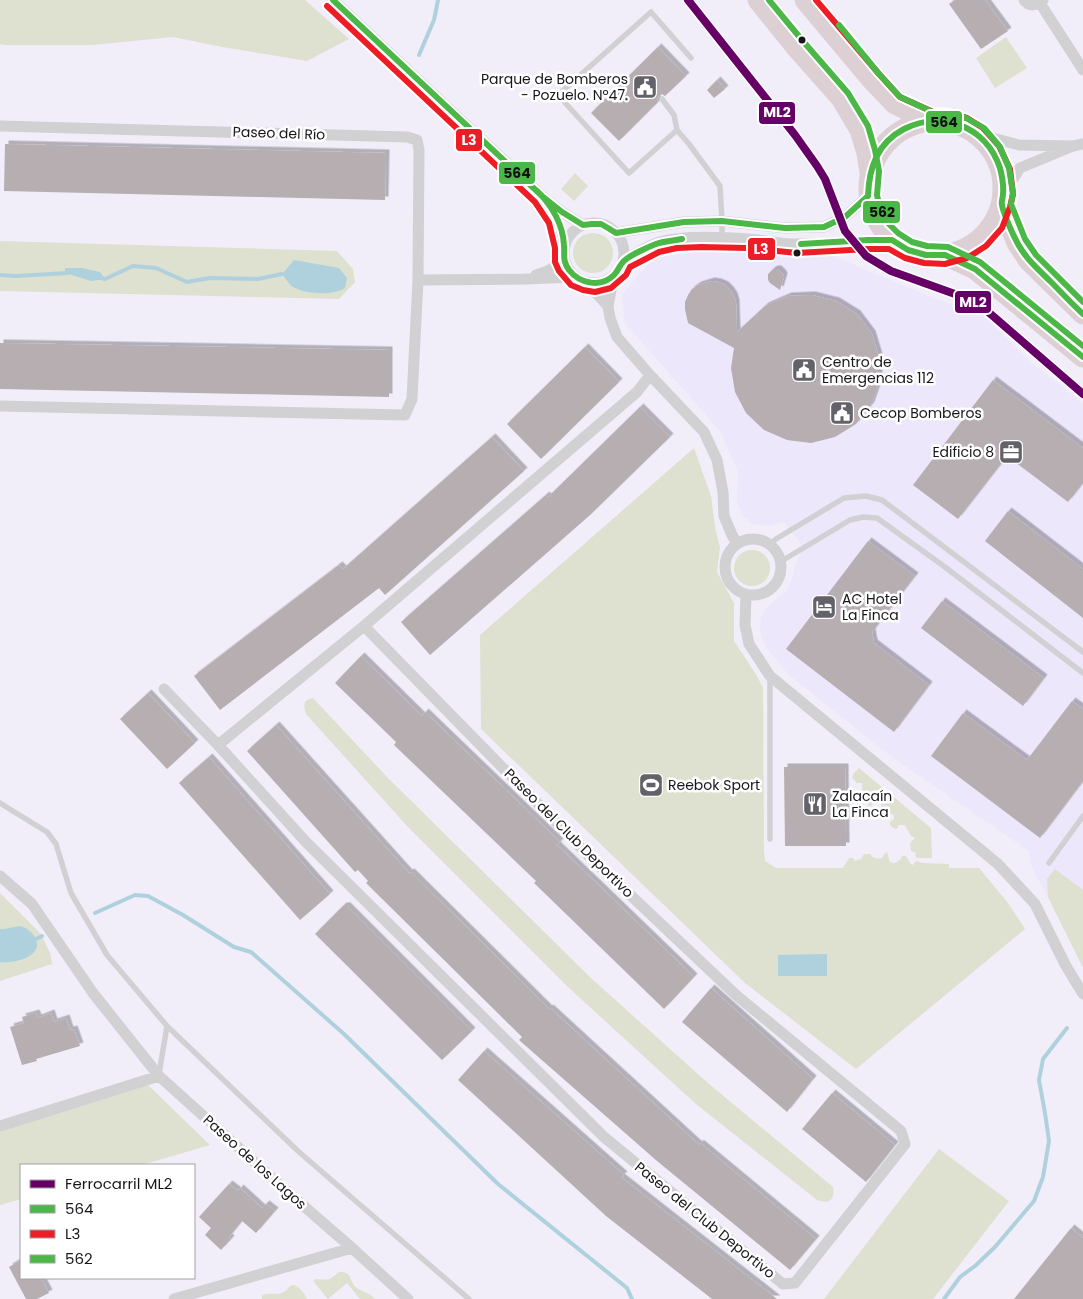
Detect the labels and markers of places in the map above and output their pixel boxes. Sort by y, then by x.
unlabelled marker [797,35,807,45]
place label: Parque de Bomberos - Pozuelo. Nº47. [481,69,628,105]
public building icon: Parque de Bomberos - Pozuelo. Nº47. [632,74,658,100]
unlabelled marker [792,248,802,258]
place label: Centro de Emergencias 112 [822,352,934,388]
public building icon: Centro de Emergencias 112 [791,357,817,383]
public building icon: Cecop Bomberos [829,400,855,426]
place label: Cecop Bomberos [860,403,982,423]
office icon: Edificio 8 [998,439,1024,465]
place label: Edificio 8 [932,442,994,462]
place label: AC Hotel La Finca [842,589,902,625]
hotel icon: AC Hotel La Finca [811,594,837,620]
sports icon: Reebok Sport [638,772,664,798]
place label: Reebok Sport [668,775,760,795]
place label: Zalacaín La Finca [832,786,892,822]
restaurant icon: Zalacaín La Finca [802,791,828,817]

